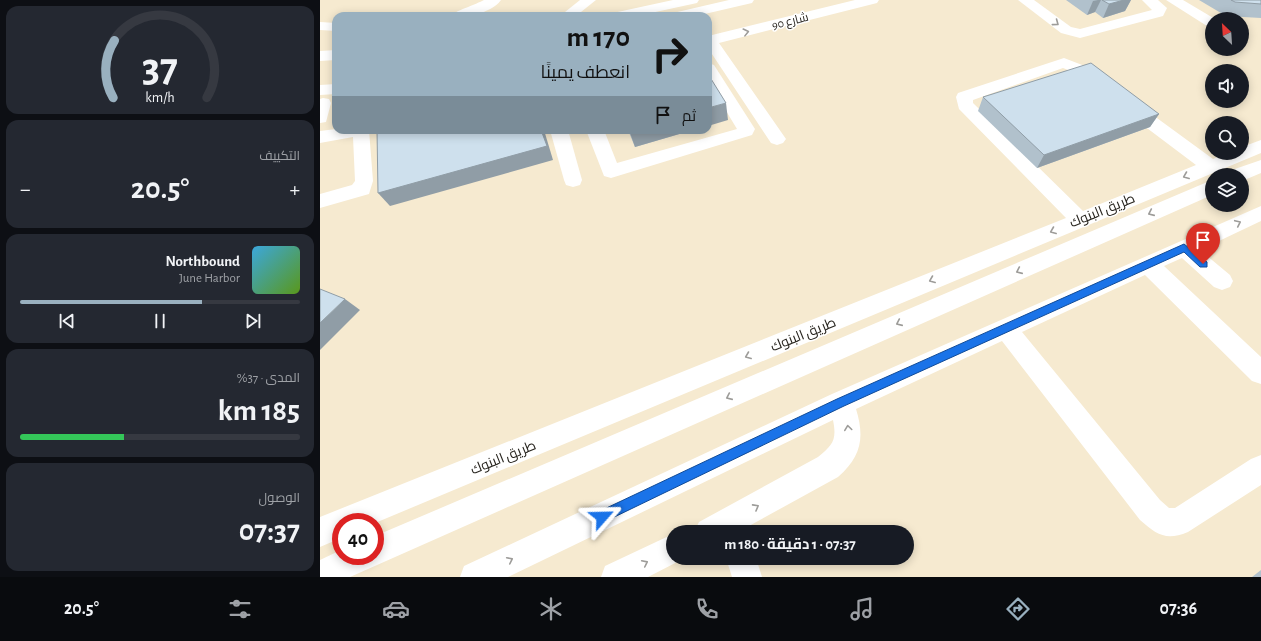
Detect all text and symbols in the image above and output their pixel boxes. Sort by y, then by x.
street label: شارع 90 [770,11,810,33]
north arrow [1205,12,1249,56]
map controls [1205,12,1249,212]
one-way arrow [1052,18,1059,25]
text: 170 m [566,24,630,52]
icon: right [644,28,696,80]
one-way arrow [743,28,749,36]
text: 37 [142,48,178,89]
text: انعطف يمينًا [541,64,630,82]
button: sound [1205,64,1249,108]
text: km/h [145,91,175,105]
icon: arrive [652,104,674,126]
text: ثم [682,109,696,124]
button: search [1205,116,1249,160]
text: التكييف [259,150,300,163]
button: layers [1205,168,1249,212]
one-way arrow [1182,171,1190,179]
text: 20.5° [131,174,189,204]
text: − [20,178,31,200]
text: + [289,178,300,200]
street label: طريق البنوك [1068,191,1137,231]
one-way arrow [1147,209,1154,217]
one-way arrow [1234,220,1241,228]
pin [1186,223,1220,264]
one-way arrow [1049,226,1056,234]
icon: arrive [1192,229,1214,251]
text: Northbound [165,254,240,269]
one-way arrow [1015,266,1023,274]
text: June Harbor [179,272,240,285]
one-way arrow [929,276,936,284]
icon: previous [56,310,78,332]
icon: pause [149,310,171,332]
icon: next [242,310,264,332]
street label: طريق البنوك [769,315,838,355]
one-way arrow [896,318,904,326]
one-way arrow [744,352,751,360]
text: المدى · 37% [237,372,300,385]
one-way arrow [725,392,733,400]
text: 185 km [218,396,300,426]
one-way arrow [844,425,853,431]
street label: طريق البنوك [469,438,538,478]
text: الوصول [259,492,300,505]
position arrow [581,496,623,538]
one-way arrow [751,505,759,512]
speed limit sign: 40 [332,513,384,565]
text: 07:37 [239,516,300,546]
text: 07:37 · 1 دقيقة · 180 m [724,537,856,552]
one-way arrow [506,557,514,565]
one-way arrow [640,560,648,568]
icon: filters [226,595,254,623]
icon: car [382,595,410,623]
icon: climate [537,595,565,623]
icon: phone [693,595,721,623]
icon: music [848,595,876,623]
icon: directions [1004,595,1032,623]
text: 20.5° [64,600,99,618]
text: 07:36 [1160,600,1197,618]

